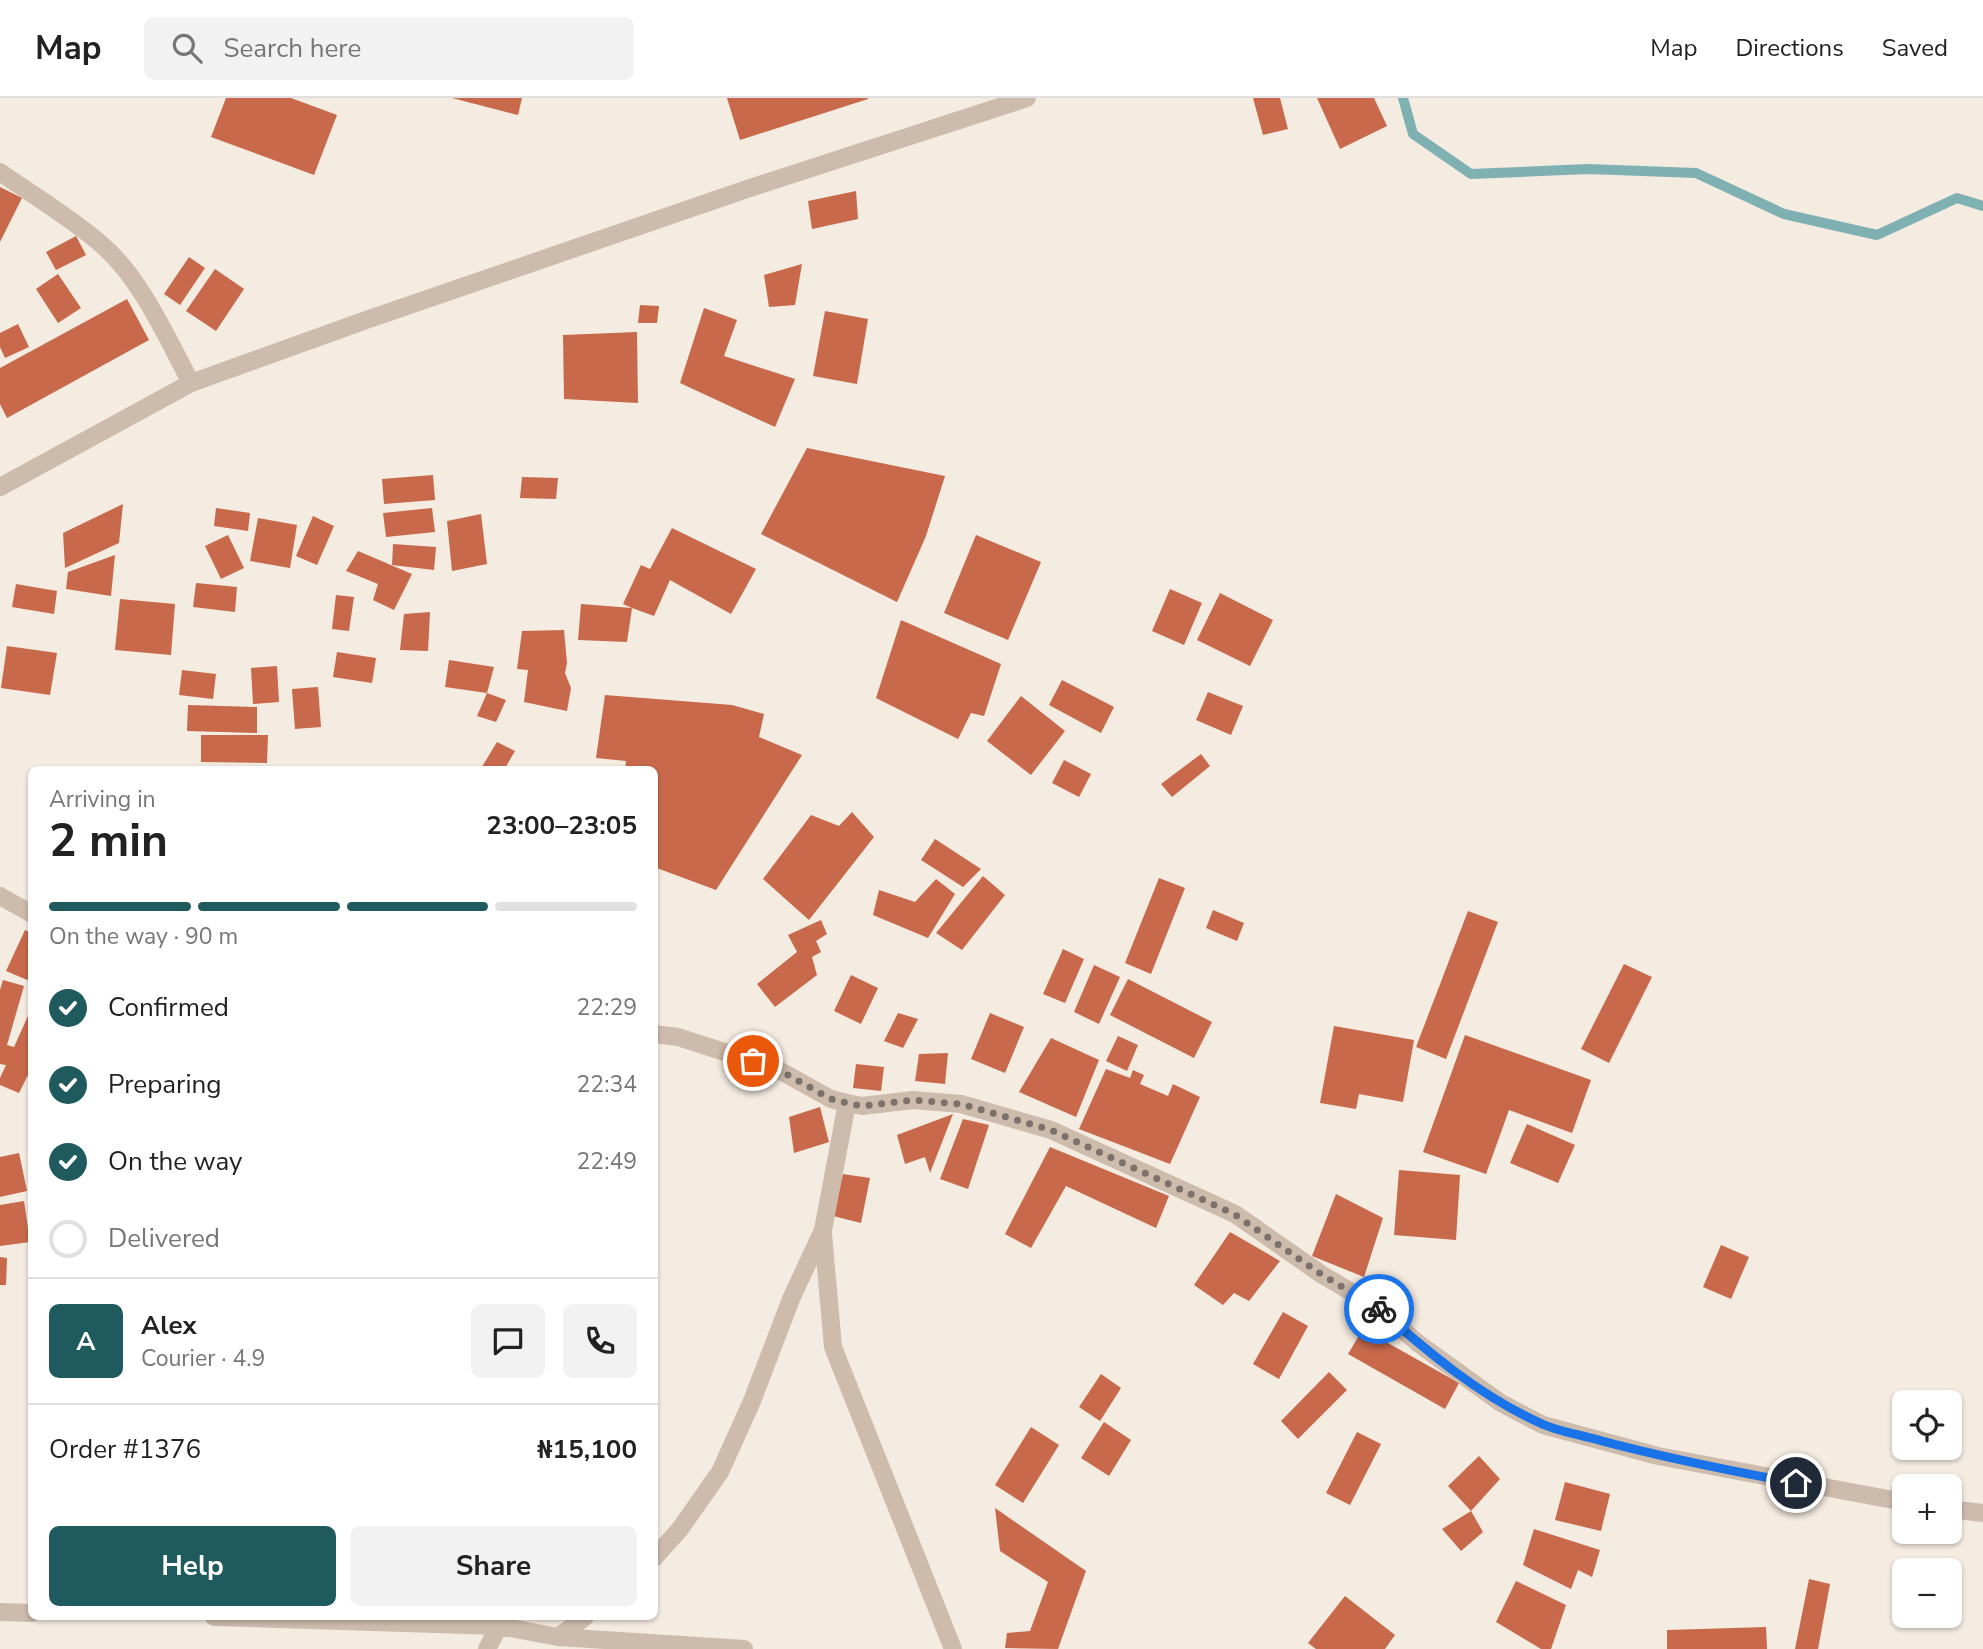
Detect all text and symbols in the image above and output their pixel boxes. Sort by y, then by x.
search box [144,17,634,80]
text: Map [35,26,102,71]
icon: search [168,29,206,67]
text: Search here [224,31,361,66]
text: Map [1650,32,1697,64]
text: Directions [1735,32,1844,64]
text: Saved [1882,32,1948,64]
text: Arriving in [49,784,156,815]
text: 23:00–23:05 [486,808,637,843]
text: 2 min [49,809,168,872]
text: On the way · 90 m [49,921,238,952]
icon: check [49,989,87,1027]
text: Confirmed [108,990,229,1025]
text: 22:29 [577,992,637,1023]
pin [723,1031,783,1091]
icon: bag [734,1042,772,1080]
icon: check [49,1066,87,1104]
text: Preparing [108,1067,221,1102]
text: 22:34 [577,1069,637,1100]
icon: check [49,1143,87,1181]
text: On the way [108,1144,242,1179]
text: 22:49 [577,1146,637,1177]
text: Delivered [108,1221,220,1256]
courier [1344,1274,1414,1344]
icon: bike [1360,1290,1398,1328]
button: chat [471,1304,545,1378]
button: phone [563,1304,637,1378]
text: Alex [141,1308,197,1343]
text: A [76,1324,96,1359]
text: Courier · 4.9 [141,1343,265,1374]
map controls [1892,1390,1962,1628]
button: locate [1892,1390,1962,1460]
text: Order #1376 [49,1432,201,1467]
text: ₦15,100 [537,1432,637,1467]
pin [1766,1453,1826,1513]
icon: home [1777,1464,1815,1502]
button: + [1892,1474,1962,1544]
button: Help [49,1526,336,1606]
button: Share [350,1526,637,1606]
button: − [1892,1558,1962,1628]

